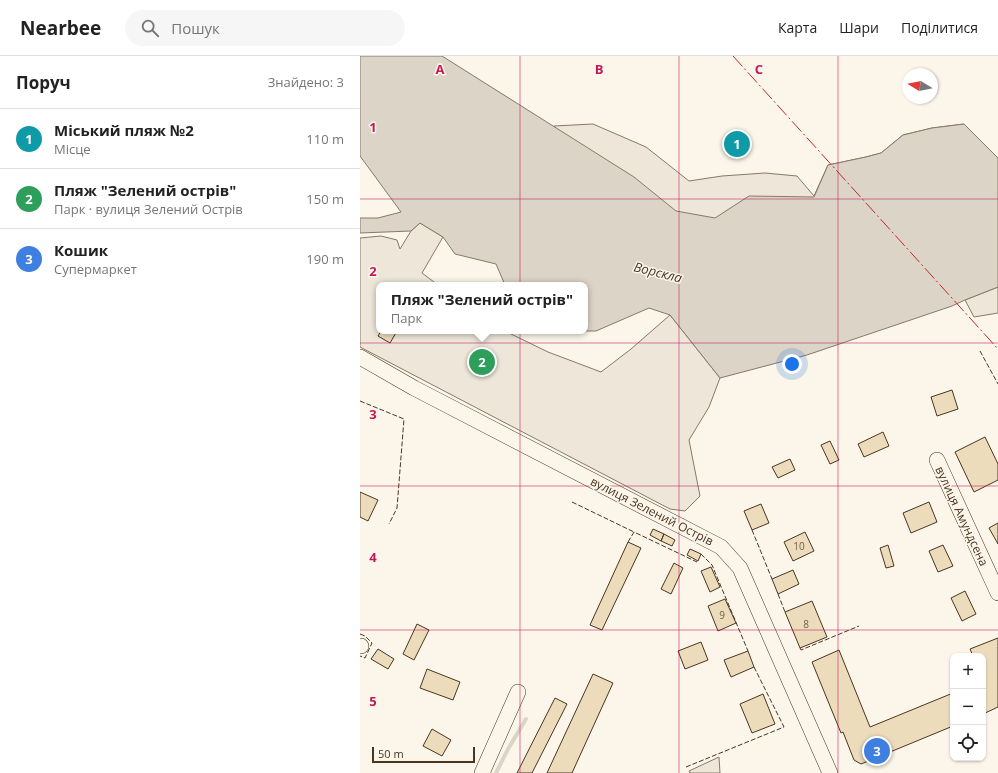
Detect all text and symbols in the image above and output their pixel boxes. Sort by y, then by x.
search box [125,10,405,46]
text: Nearbee [20,15,101,41]
icon: search [139,17,161,39]
text: Пошук [171,18,220,38]
text: Карта [778,18,817,37]
text: Шари [839,18,879,37]
text: Поділитися [901,18,978,37]
text: A [436,60,445,78]
text: B [595,60,604,78]
text: C [755,60,763,78]
north arrow [902,68,938,104]
text: Поруч [16,71,71,94]
text: Знайдено: 3 [268,73,344,91]
text: 1 [369,118,377,136]
text: Міський пляж №2 [54,120,194,140]
pin: 1 [724,129,750,159]
text: 1 [25,130,33,148]
text: 110 m [306,130,344,148]
text: Місце [54,140,91,158]
text: Пляж "Зелений острів" [54,180,236,200]
text: 2 [25,190,33,208]
text: 150 m [306,190,344,208]
text: Парк · вулиця Зелений Острів [54,200,243,218]
text: Кошик [54,240,108,260]
text: 3 [25,250,33,268]
text: 190 m [306,250,344,268]
water label: Ворскла [632,257,685,287]
text: Супермаркет [54,260,137,278]
text: 2 [369,262,377,280]
popup [376,282,588,334]
text: Пляж "Зелений острів" [391,289,573,309]
text: Парк [391,309,422,327]
pin: 2 [469,347,495,377]
your location [782,354,802,374]
text: 3 [369,405,377,423]
street label: вулиця Амундсена [931,463,993,569]
street label: вулиця Зелений Острів [588,473,717,549]
house number: 10 [793,539,805,553]
text: 4 [369,548,377,566]
house number: 9 [719,608,725,622]
house number: 8 [803,617,809,631]
map controls [950,653,986,761]
button: + [950,653,986,689]
button: − [950,689,986,725]
text: 5 [369,692,377,710]
button: locate [950,725,986,761]
pin: 3 [864,736,890,766]
scale bar [372,745,475,764]
text: 50 m [378,746,404,761]

